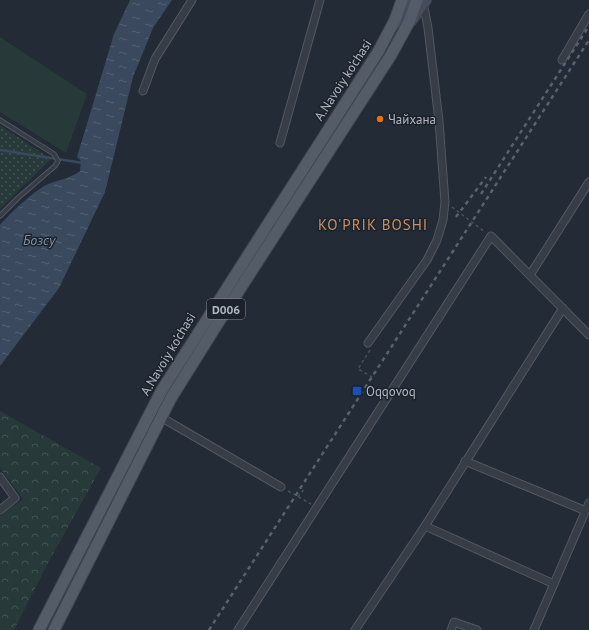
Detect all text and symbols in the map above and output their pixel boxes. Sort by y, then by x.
street label: A.Navoiy ko‘chasi [310,36,376,124]
place label: Чайхана [388,111,436,128]
marker: Чайхана [375,114,385,124]
district label: KO'PRIK BOSHI [318,215,428,234]
water label: Бозсу [23,231,56,249]
road number: D006 [207,299,245,319]
street label: A.Navoiy ko‘chasi [137,310,199,398]
place label: Oqqovoq [366,383,416,400]
marker: Oqqovoq [351,385,363,397]

